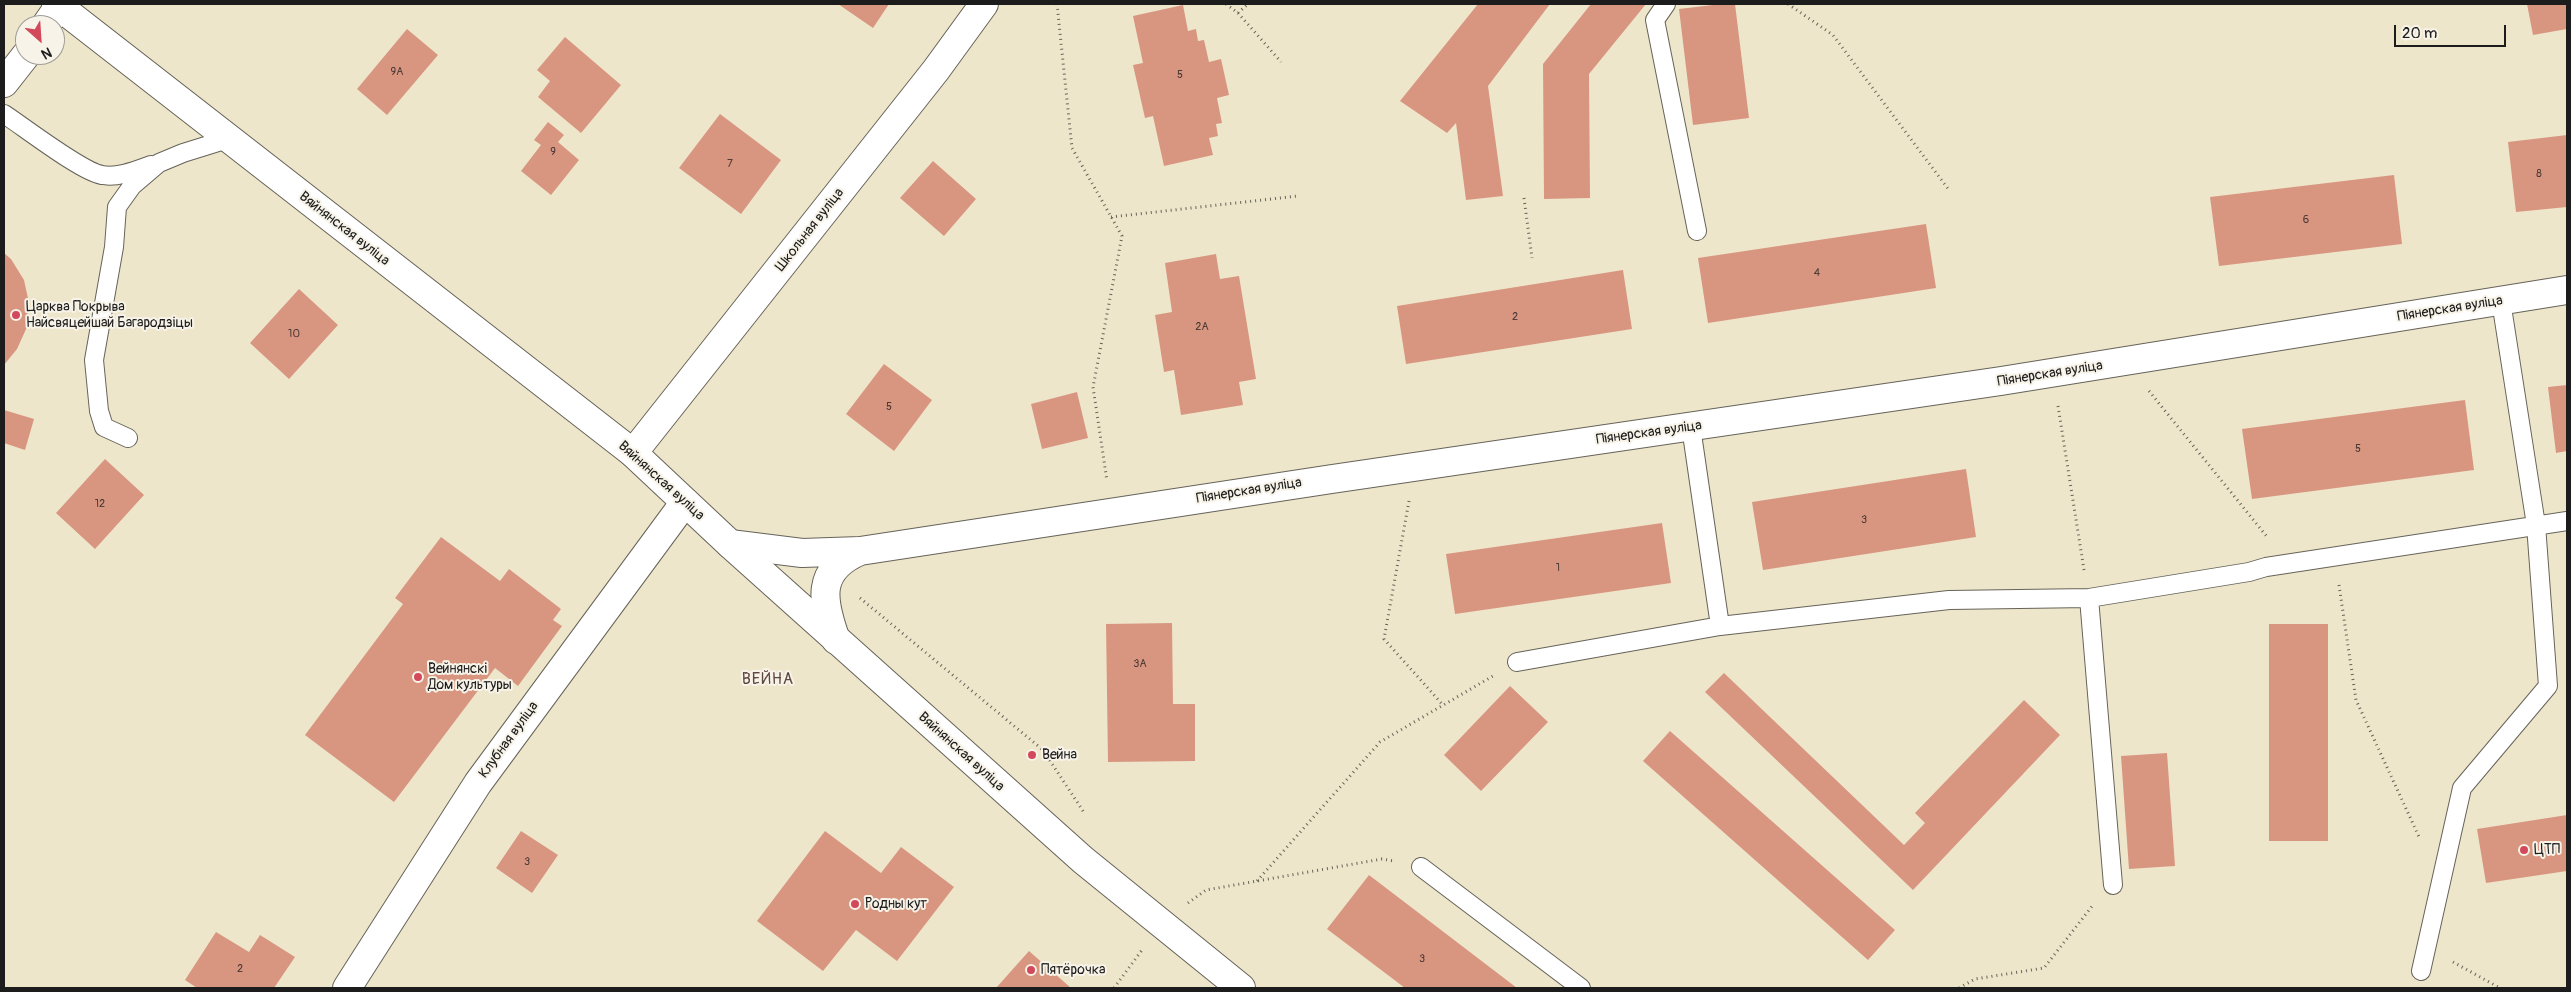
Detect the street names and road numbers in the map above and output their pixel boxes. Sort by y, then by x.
street label: Школьная вуліца [772,185,848,275]
street label: Вяйнянская вуліца [295,188,393,270]
street label: Піянерская вуліца [2396,292,2504,326]
street label: Піянерская вуліца [1996,357,2104,391]
street label: Піянерская вуліца [1595,417,1703,449]
street label: Вяйнянская вуліца [614,438,708,524]
street label: Піянерская вуліца [1195,474,1303,508]
street label: Клубная вуліца [476,698,542,782]
street label: Вяйнянская вуліца [914,709,1008,795]

